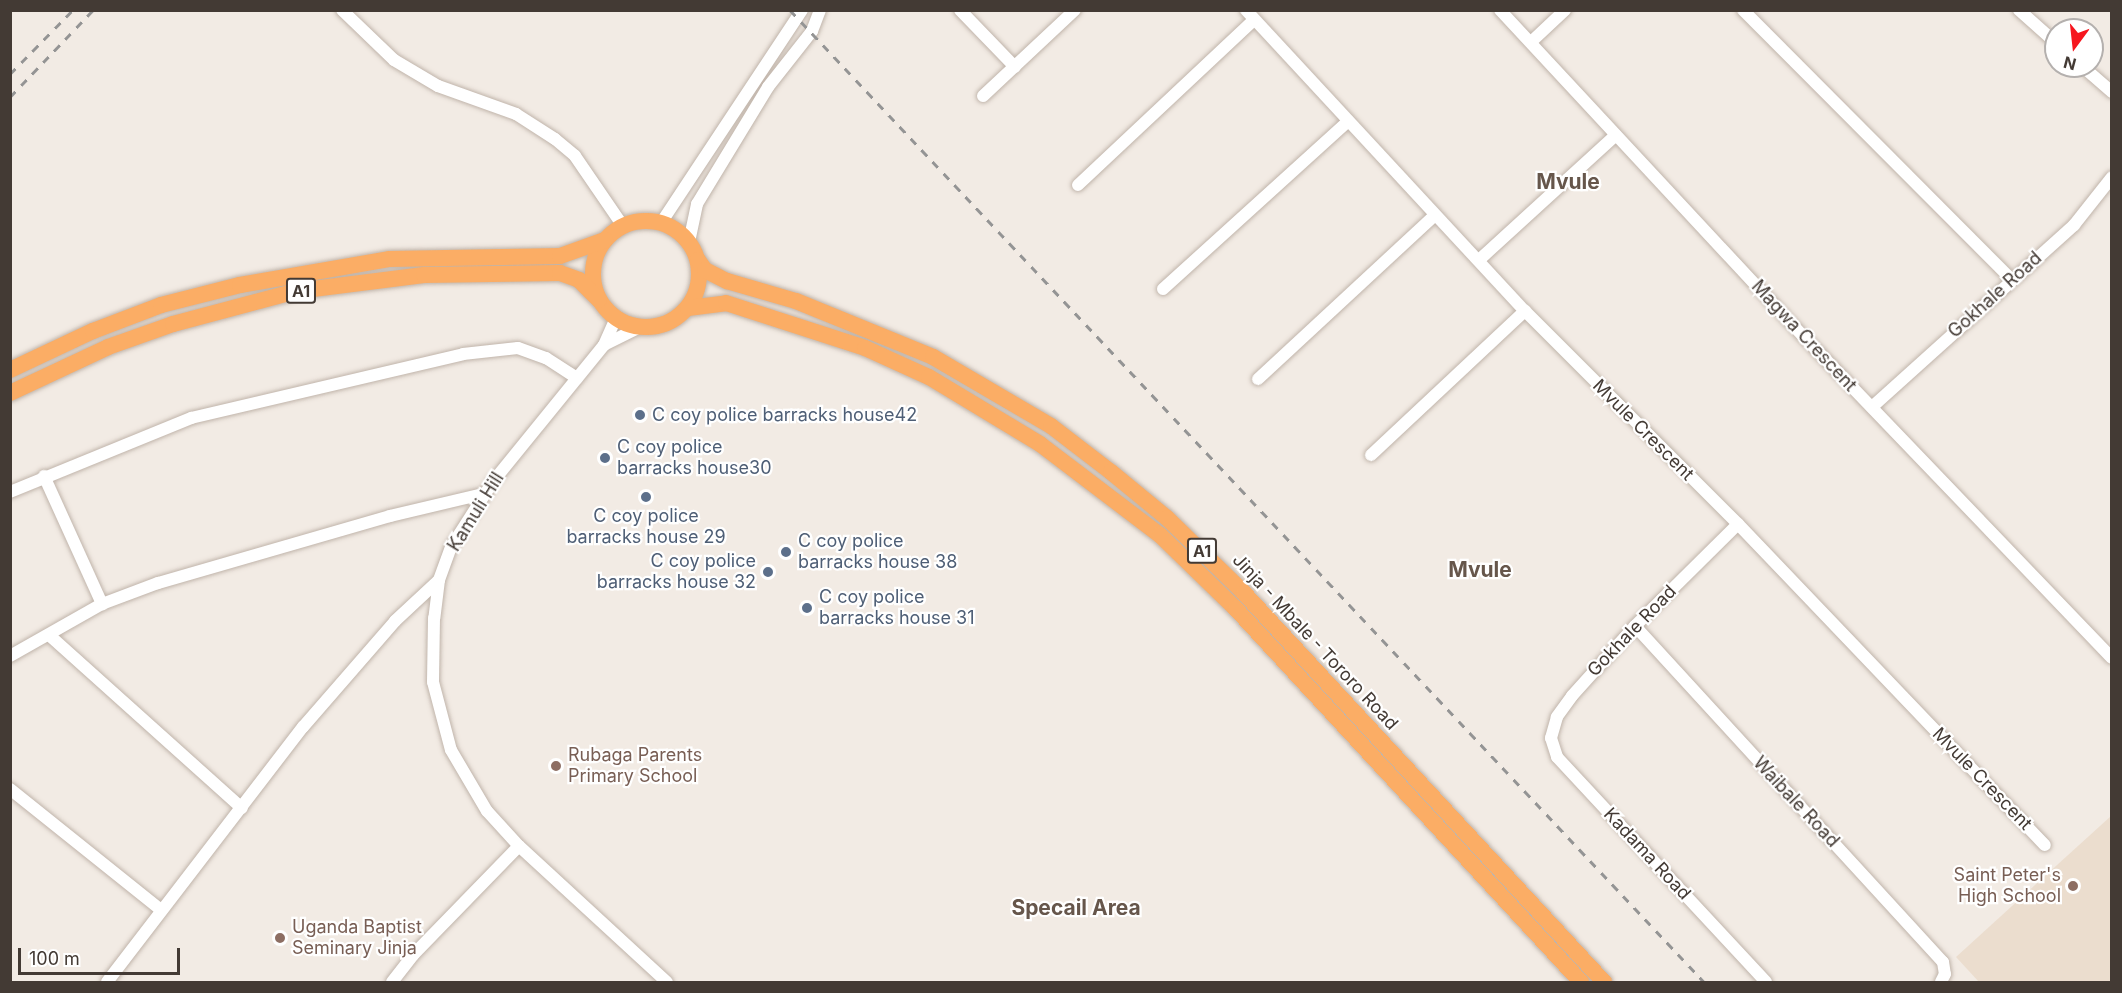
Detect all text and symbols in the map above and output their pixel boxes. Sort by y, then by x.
north arrow [2044,18,2104,78]
text: N [2061,52,2078,75]
district label: Mvule [1536,169,1600,195]
street label: Gokhale Road [1944,247,2046,343]
street label: Magwa Crescent [1747,276,1861,396]
road number: A1 [284,278,318,304]
street label: Mvule Crescent [1588,375,1698,485]
place label: C coy police barracks house42 [652,404,917,426]
marker: C coy police barracks house42 [633,408,647,422]
place label: C coy police barracks house30 [617,437,772,480]
marker: C coy police barracks house30 [598,451,612,465]
street label: Kamuli Hill [443,469,509,555]
marker: C coy police barracks house 29 [639,490,653,504]
place label: C coy police barracks house 29 [566,506,726,548]
place label: C coy police barracks house 38 [798,531,957,574]
road number: A1 [1186,538,1218,564]
marker: C coy police barracks house 38 [779,545,793,559]
street label: Jinja - Mbale - Tororo Road [1228,549,1402,735]
place label: C coy police barracks house 32 [597,551,756,594]
district label: Mvule [1448,557,1512,583]
marker: C coy police barracks house 32 [761,565,775,579]
street label: Gokhale Road [1583,581,1681,681]
place label: C coy police barracks house 31 [819,587,975,630]
marker: C coy police barracks house 31 [800,601,814,615]
street label: Mvule Crescent [1928,723,2036,835]
place label: Rubaga Parents Primary School [568,745,702,788]
street label: Waibale Road [1749,752,1843,852]
marker: Rubaga Parents Primary School [549,759,563,773]
street label: Kadama Road [1599,804,1695,904]
place label: Saint Peter's High School [1954,865,2061,908]
marker: Saint Peter's High School [2066,879,2080,893]
district label: Specail Area [1011,895,1141,921]
place label: Uganda Baptist Seminary Jinja [292,917,422,960]
marker: Uganda Baptist Seminary Jinja [273,931,287,945]
scale bar [21,936,183,974]
text: 100 m [29,948,80,969]

